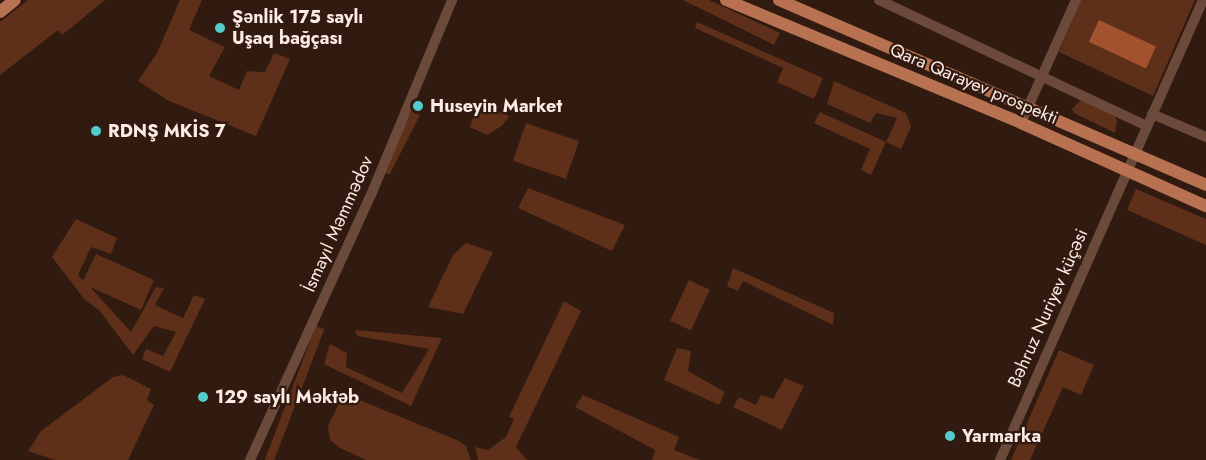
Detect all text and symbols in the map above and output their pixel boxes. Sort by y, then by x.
place label: Şənlik 175 saylı Uşaq bağçası [232,7,363,50]
marker: Şənlik 175 saylı Uşaq bağçası [213,21,227,35]
street label: Qara Qarayev prospekti [887,39,1061,129]
place label: Huseyin Market [430,95,562,117]
marker: Huseyin Market [411,99,425,113]
place label: RDNŞ MKİS 7 [108,120,226,142]
marker: RDNŞ MKİS 7 [89,124,103,138]
street label: İsmayıl Məmmədov [298,153,378,295]
street label: Bəhruz Nuriyev küçəsi [1003,226,1093,390]
place label: 129 saylı Məktəb [215,386,359,408]
marker: 129 saylı Məktəb [196,390,210,404]
place label: Yarmarka [962,425,1041,447]
marker: Yarmarka [943,429,957,443]

